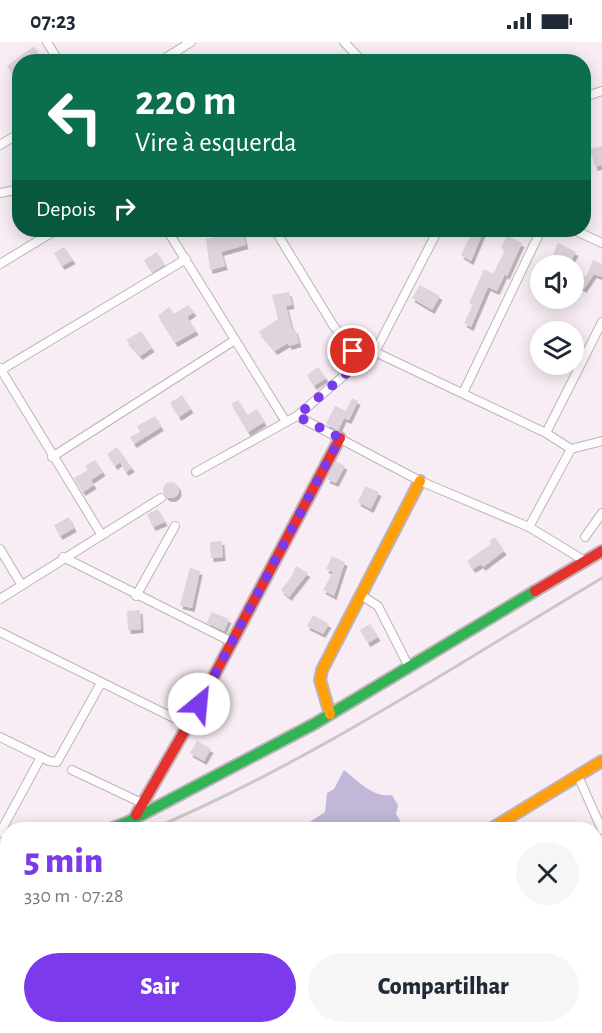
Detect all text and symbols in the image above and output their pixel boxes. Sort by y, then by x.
text: 07:23 [30,10,76,32]
icon: left [36,78,114,156]
text: 220 m [135,80,237,122]
text: Vire à esquerda [135,129,297,156]
icon: right [108,192,141,225]
text: Depois [36,198,96,220]
map controls [530,255,584,375]
button: sound [530,255,584,309]
button: layers [530,321,584,375]
pin [327,325,378,376]
icon: arrive [336,334,369,367]
position arrow [167,672,231,736]
button: close [516,842,579,905]
text: 5 min [24,843,103,879]
text: 330 m · 07:28 [24,886,124,906]
button: Sair [24,953,296,1022]
button: Compartilhar [308,953,579,1022]

